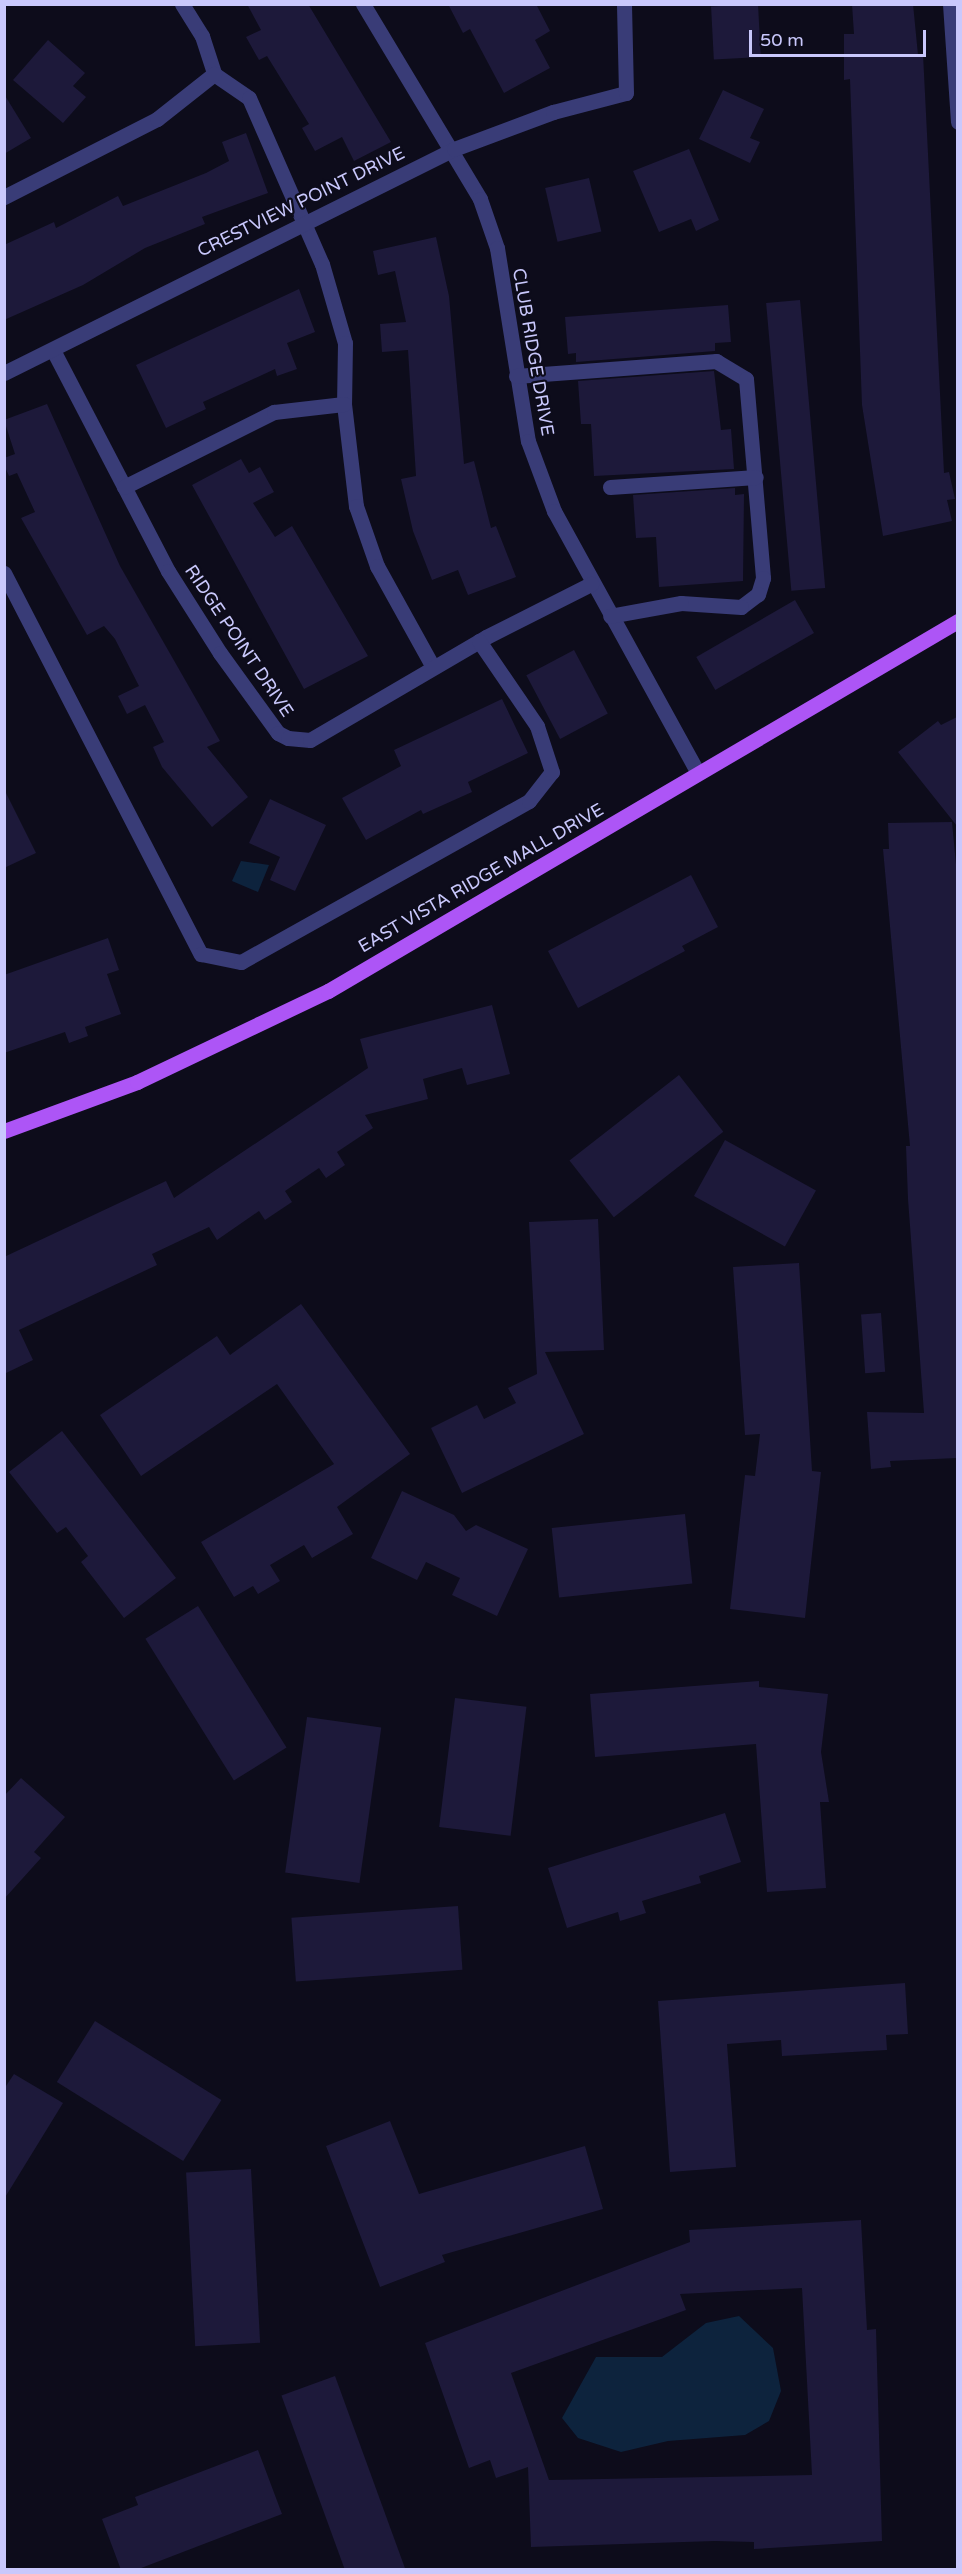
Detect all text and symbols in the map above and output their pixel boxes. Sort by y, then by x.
scale bar [752,18,929,56]
text: 50 m [760,29,804,51]
street label: CRESTVIEW POINT DRIVE [194,142,408,262]
street label: CLUB RIDGE DRIVE [508,266,558,438]
street label: RIDGE POINT DRIVE [180,561,298,721]
street label: EAST VISTA RIDGE MALL DRIVE [354,799,608,957]

